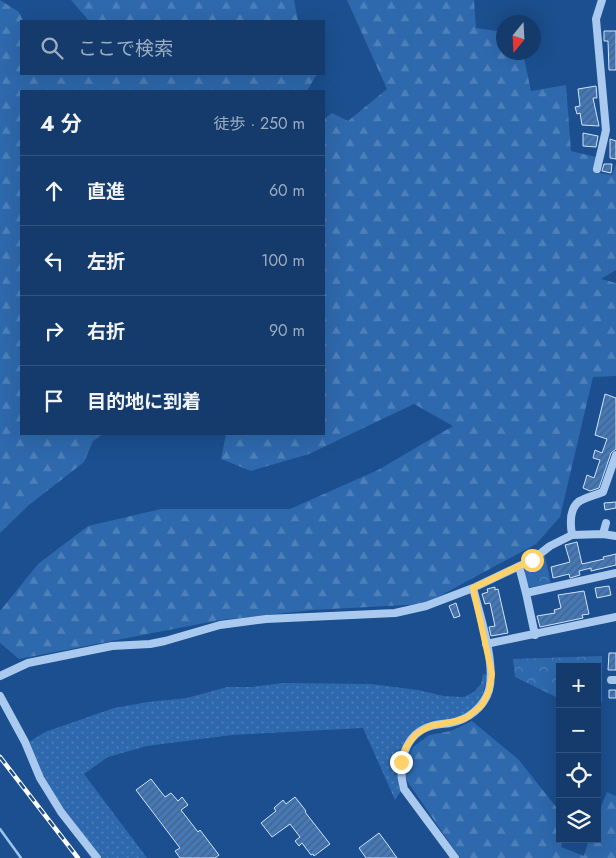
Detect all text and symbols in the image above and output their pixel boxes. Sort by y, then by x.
north arrow [496,15,541,60]
search box [20,20,325,75]
icon: search [38,34,66,62]
text: ここで検索 [78,35,173,62]
text: 4 分 [40,109,82,139]
text: 徒歩 · 250 m [214,112,305,135]
icon: ahead [40,177,68,205]
text: 直進 [87,178,125,205]
text: 60 m [269,179,305,202]
icon: left [40,247,68,275]
text: 左折 [87,248,125,275]
text: 100 m [261,249,305,272]
icon: right [40,317,68,345]
text: 右折 [87,318,125,345]
text: 90 m [269,319,305,342]
icon: arrive [40,387,68,415]
text: 目的地に到着 [87,388,201,415]
route start [521,549,544,572]
map controls [556,663,601,843]
button: + [556,663,601,708]
button: − [556,708,601,753]
route end [390,751,413,774]
button: locate [556,753,601,798]
button: layers [556,798,601,843]

